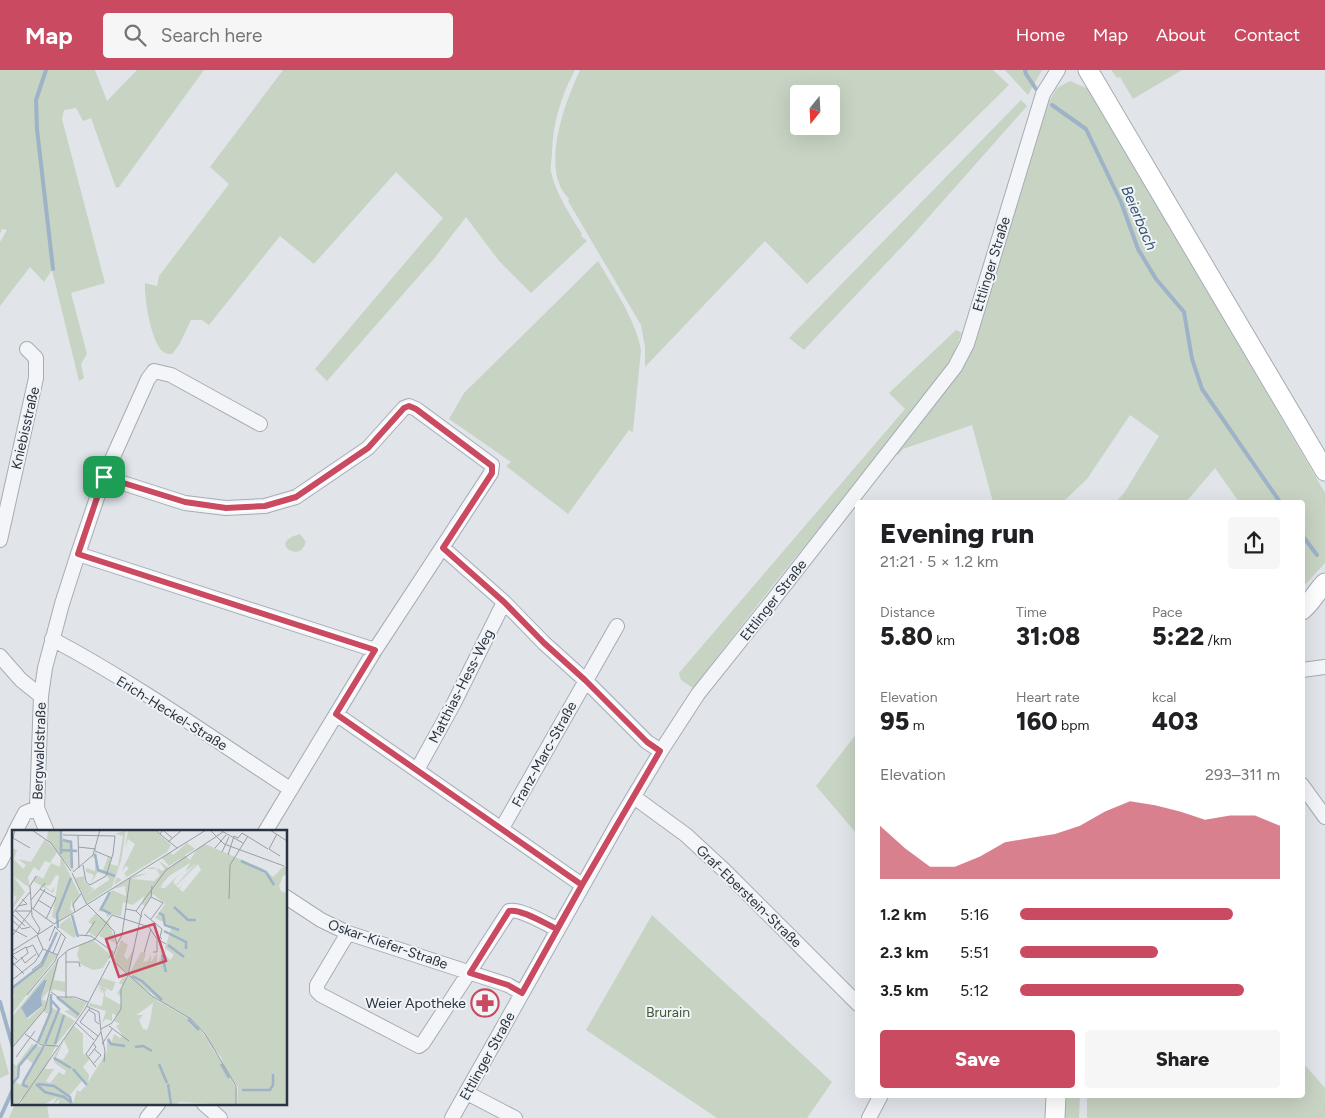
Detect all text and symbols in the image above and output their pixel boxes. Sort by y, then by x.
search box [103,13,453,58]
text: Map [25,21,73,50]
icon: search [121,21,149,49]
text: Search here [161,24,262,47]
text: Home [1016,24,1065,46]
text: Map [1093,24,1128,46]
text: About [1156,24,1206,46]
text: Contact [1234,24,1300,46]
north arrow [790,85,840,135]
map controls [790,85,840,135]
water label: Beierbach [1117,183,1161,253]
street label: Ettlinger Straße [969,214,1014,314]
street label: Kniebisstraße [8,385,43,471]
pin [83,456,125,498]
icon: arrive [90,463,118,491]
text: Evening run [880,516,1034,550]
button: share [1228,517,1280,569]
text: 21:21 · 5 × 1.2 km [880,552,998,571]
street label: Ettlinger Straße [736,556,811,644]
text: Distance [880,604,935,621]
text: Time [1016,604,1047,621]
text: Pace [1152,604,1182,621]
text: 5.80 [880,621,933,651]
text: 31:08 [1016,621,1080,651]
text: 5:22 [1152,621,1204,651]
street label: Matthias-Hess-Weg [425,626,498,746]
text: km [933,632,955,649]
text: /km [1204,632,1232,649]
street label: Erich-Heckel-Straße [113,672,231,755]
text: Elevation [880,689,938,706]
text: Heart rate [1016,689,1080,706]
text: kcal [1152,689,1176,706]
street label: Franz-Marc-Straße [508,698,581,810]
street label: Bergwaldstraße [29,702,50,800]
text: 95 [880,706,909,736]
text: 160 [1016,706,1058,736]
text: 403 [1152,706,1198,736]
text: m [909,717,925,734]
text: bpm [1058,717,1089,734]
text: Elevation [880,765,946,784]
text: 293–311 m [1205,765,1280,784]
inset map [12,830,288,1106]
street label: Graf-Eberstein-Straße [692,842,805,951]
text: 1.2 km [880,905,926,924]
text: 5:16 [960,905,989,924]
street label: Oskar-Kiefer-Straße [326,916,450,973]
text: 2.3 km [880,943,929,962]
text: 5:51 [960,943,989,962]
text: 3.5 km [880,981,929,1000]
text: 5:12 [960,981,989,1000]
pharmacy icon: Weier Apotheke [470,988,500,1018]
place label: Weier Apotheke [366,995,466,1012]
park label: Brurain [646,1004,690,1021]
street label: Ettlinger Straße [456,1009,519,1103]
button: Save [880,1030,1075,1088]
button: Share [1085,1030,1280,1088]

